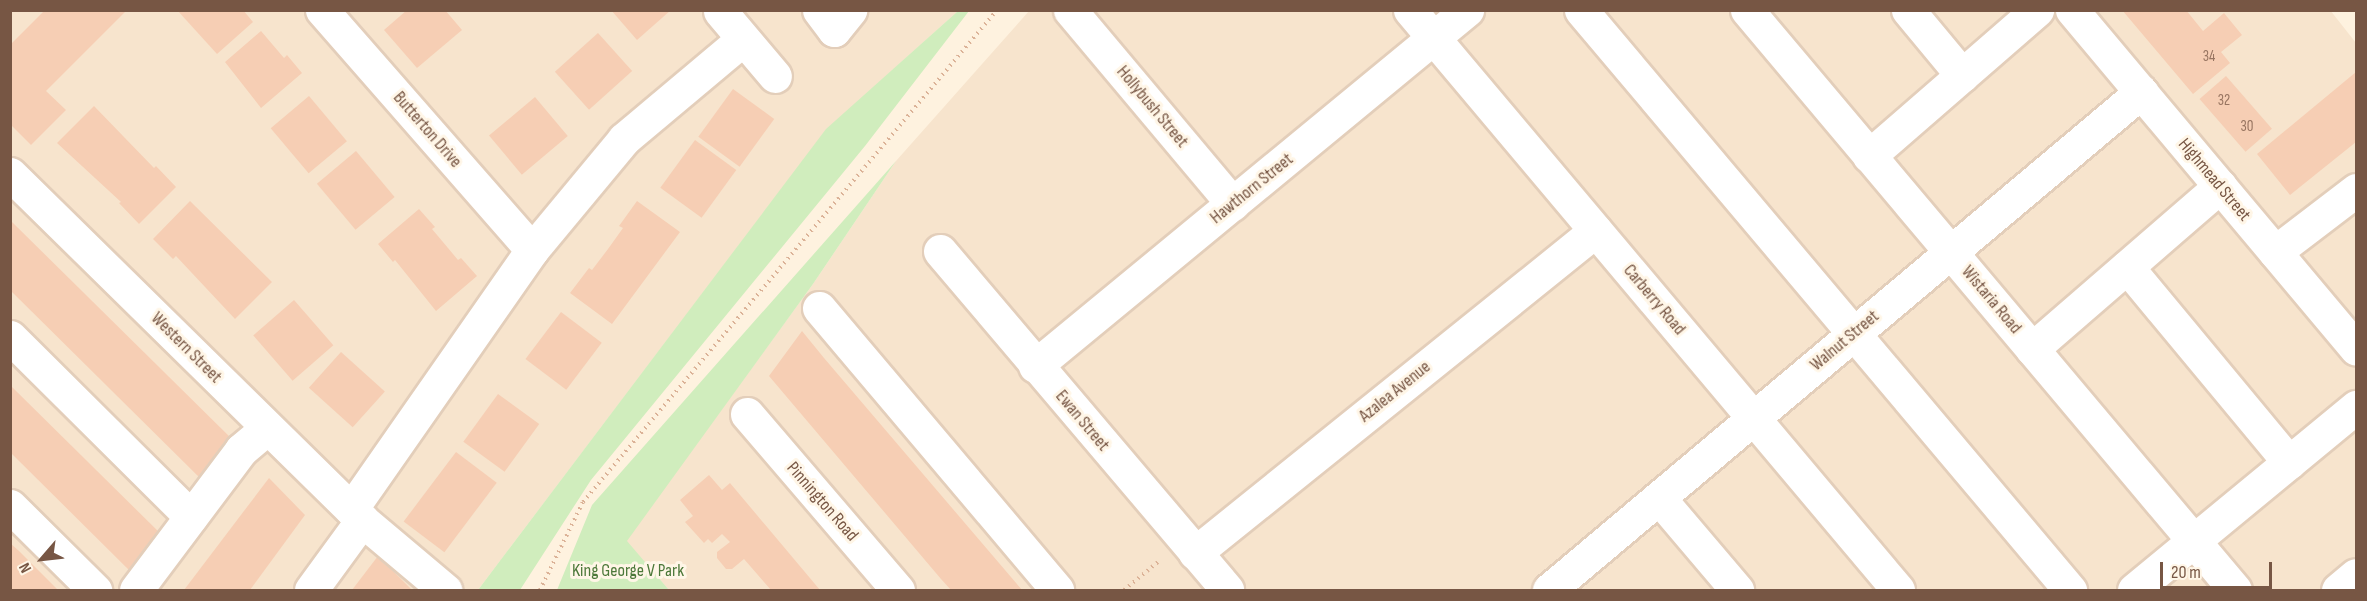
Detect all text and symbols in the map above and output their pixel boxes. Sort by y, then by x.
house number: 34 [2203,48,2215,66]
street label: Hollybush Street [1112,62,1192,152]
street label: Butterton Drive [388,88,466,172]
house number: 32 [2218,92,2230,110]
house number: 30 [2241,118,2253,136]
street label: Highmead Street [2173,134,2255,226]
street label: Hawthorn Street [1206,149,1298,229]
street label: Carberry Road [1618,260,1690,340]
street label: Wistaria Road [1956,262,2026,338]
street label: Walnut Street [1806,306,1884,376]
street label: Western Street [146,308,226,388]
street label: Azalea Avenue [1355,357,1435,427]
street label: Ewan Street [1050,386,1114,456]
street label: Pinnington Road [782,458,862,546]
north arrow [12,529,72,589]
scale bar [2163,550,2276,588]
text: N [15,559,36,576]
park label: King George V Park [572,560,684,582]
text: 20 m [2171,562,2201,583]

